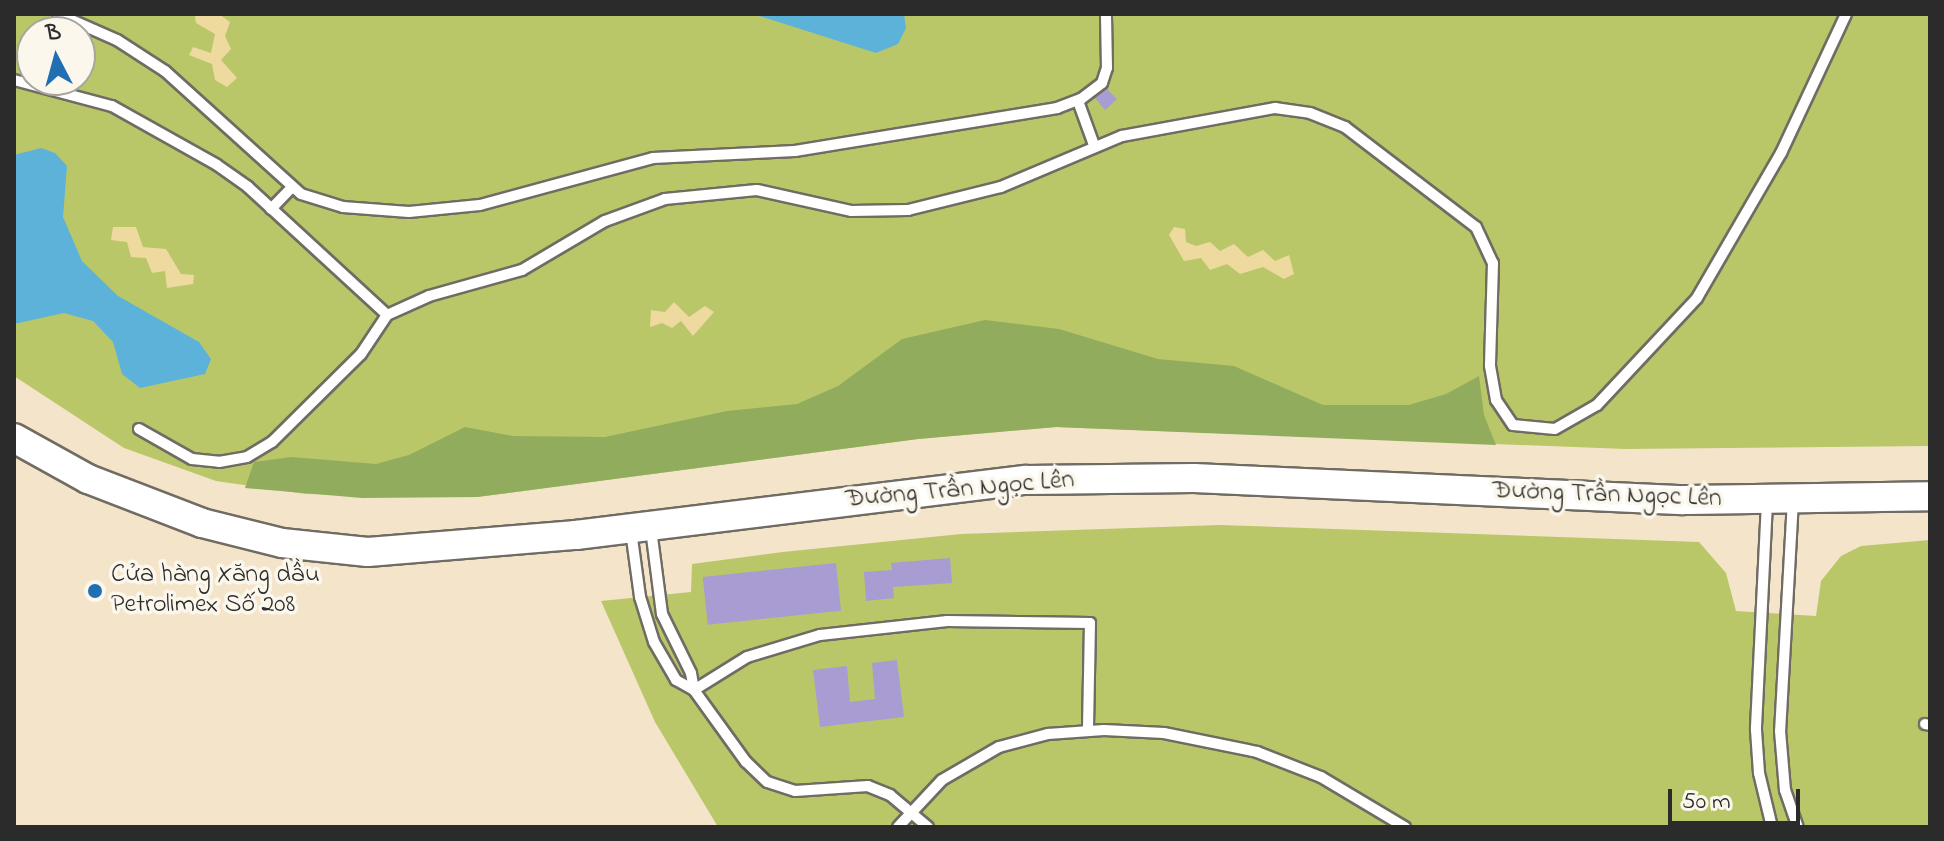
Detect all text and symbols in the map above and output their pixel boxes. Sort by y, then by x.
north arrow [16,16,96,96]
text: B [45,17,63,51]
street label: Đường Trần Ngọc Lên [844,465,1076,517]
street label: Đường Trần Ngọc Lên [1492,476,1722,516]
place label: Cửa hàng Xăng dầu Petrolimex Số 208 [111,560,320,622]
marker: Cửa hàng Xăng dầu Petrolimex Số 208 [86,582,104,600]
scale bar [1672,773,1804,823]
text: 50 m [1682,785,1731,820]

